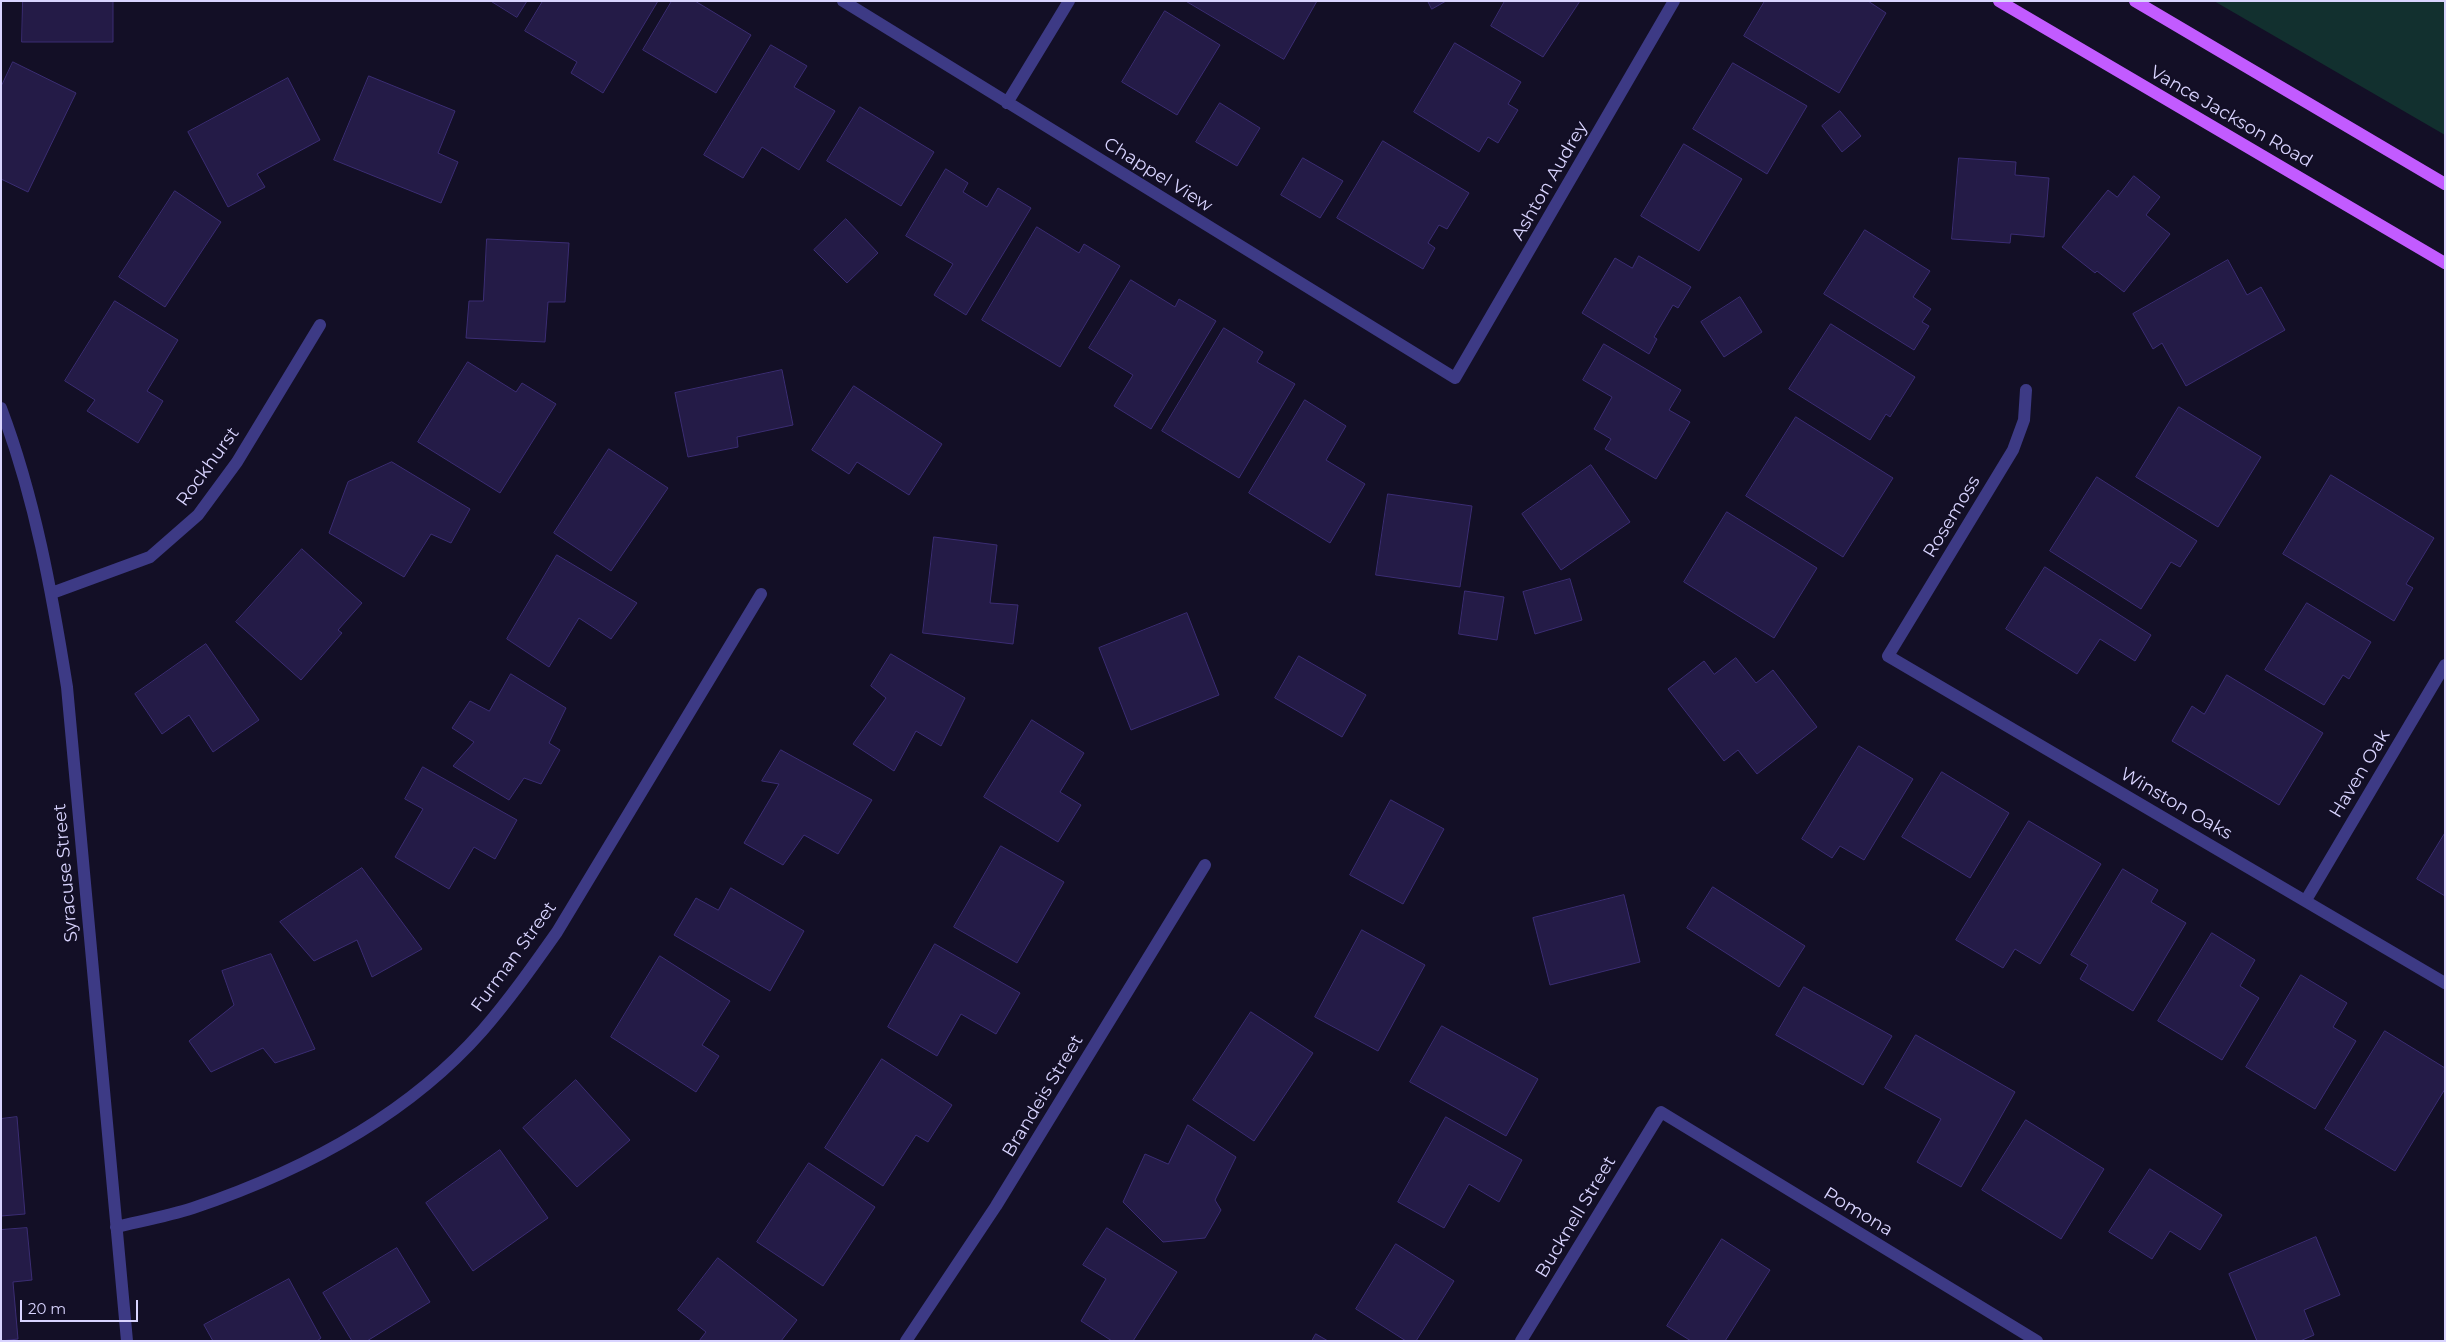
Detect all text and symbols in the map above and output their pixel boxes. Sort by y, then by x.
street label: Vance Jackson Road [2146,62,2316,172]
street label: Ashton Audrey [1507,118,1593,244]
street label: Chappel View [1100,133,1216,217]
street label: Rockhurst [172,423,244,511]
street label: Rosemoss [1919,472,1985,562]
street label: Haven Oak [2325,726,2395,822]
street label: Winston Oaks [2116,763,2236,845]
street label: Syracuse Street [49,803,83,943]
street label: Furman Street [467,898,561,1016]
street label: Brandeis Street [998,1031,1088,1161]
street label: Bucknell Street [1531,1152,1621,1282]
street label: Pomona [1819,1183,1897,1241]
scale bar [22,1290,140,1322]
text: 20 m [28,1299,66,1318]

